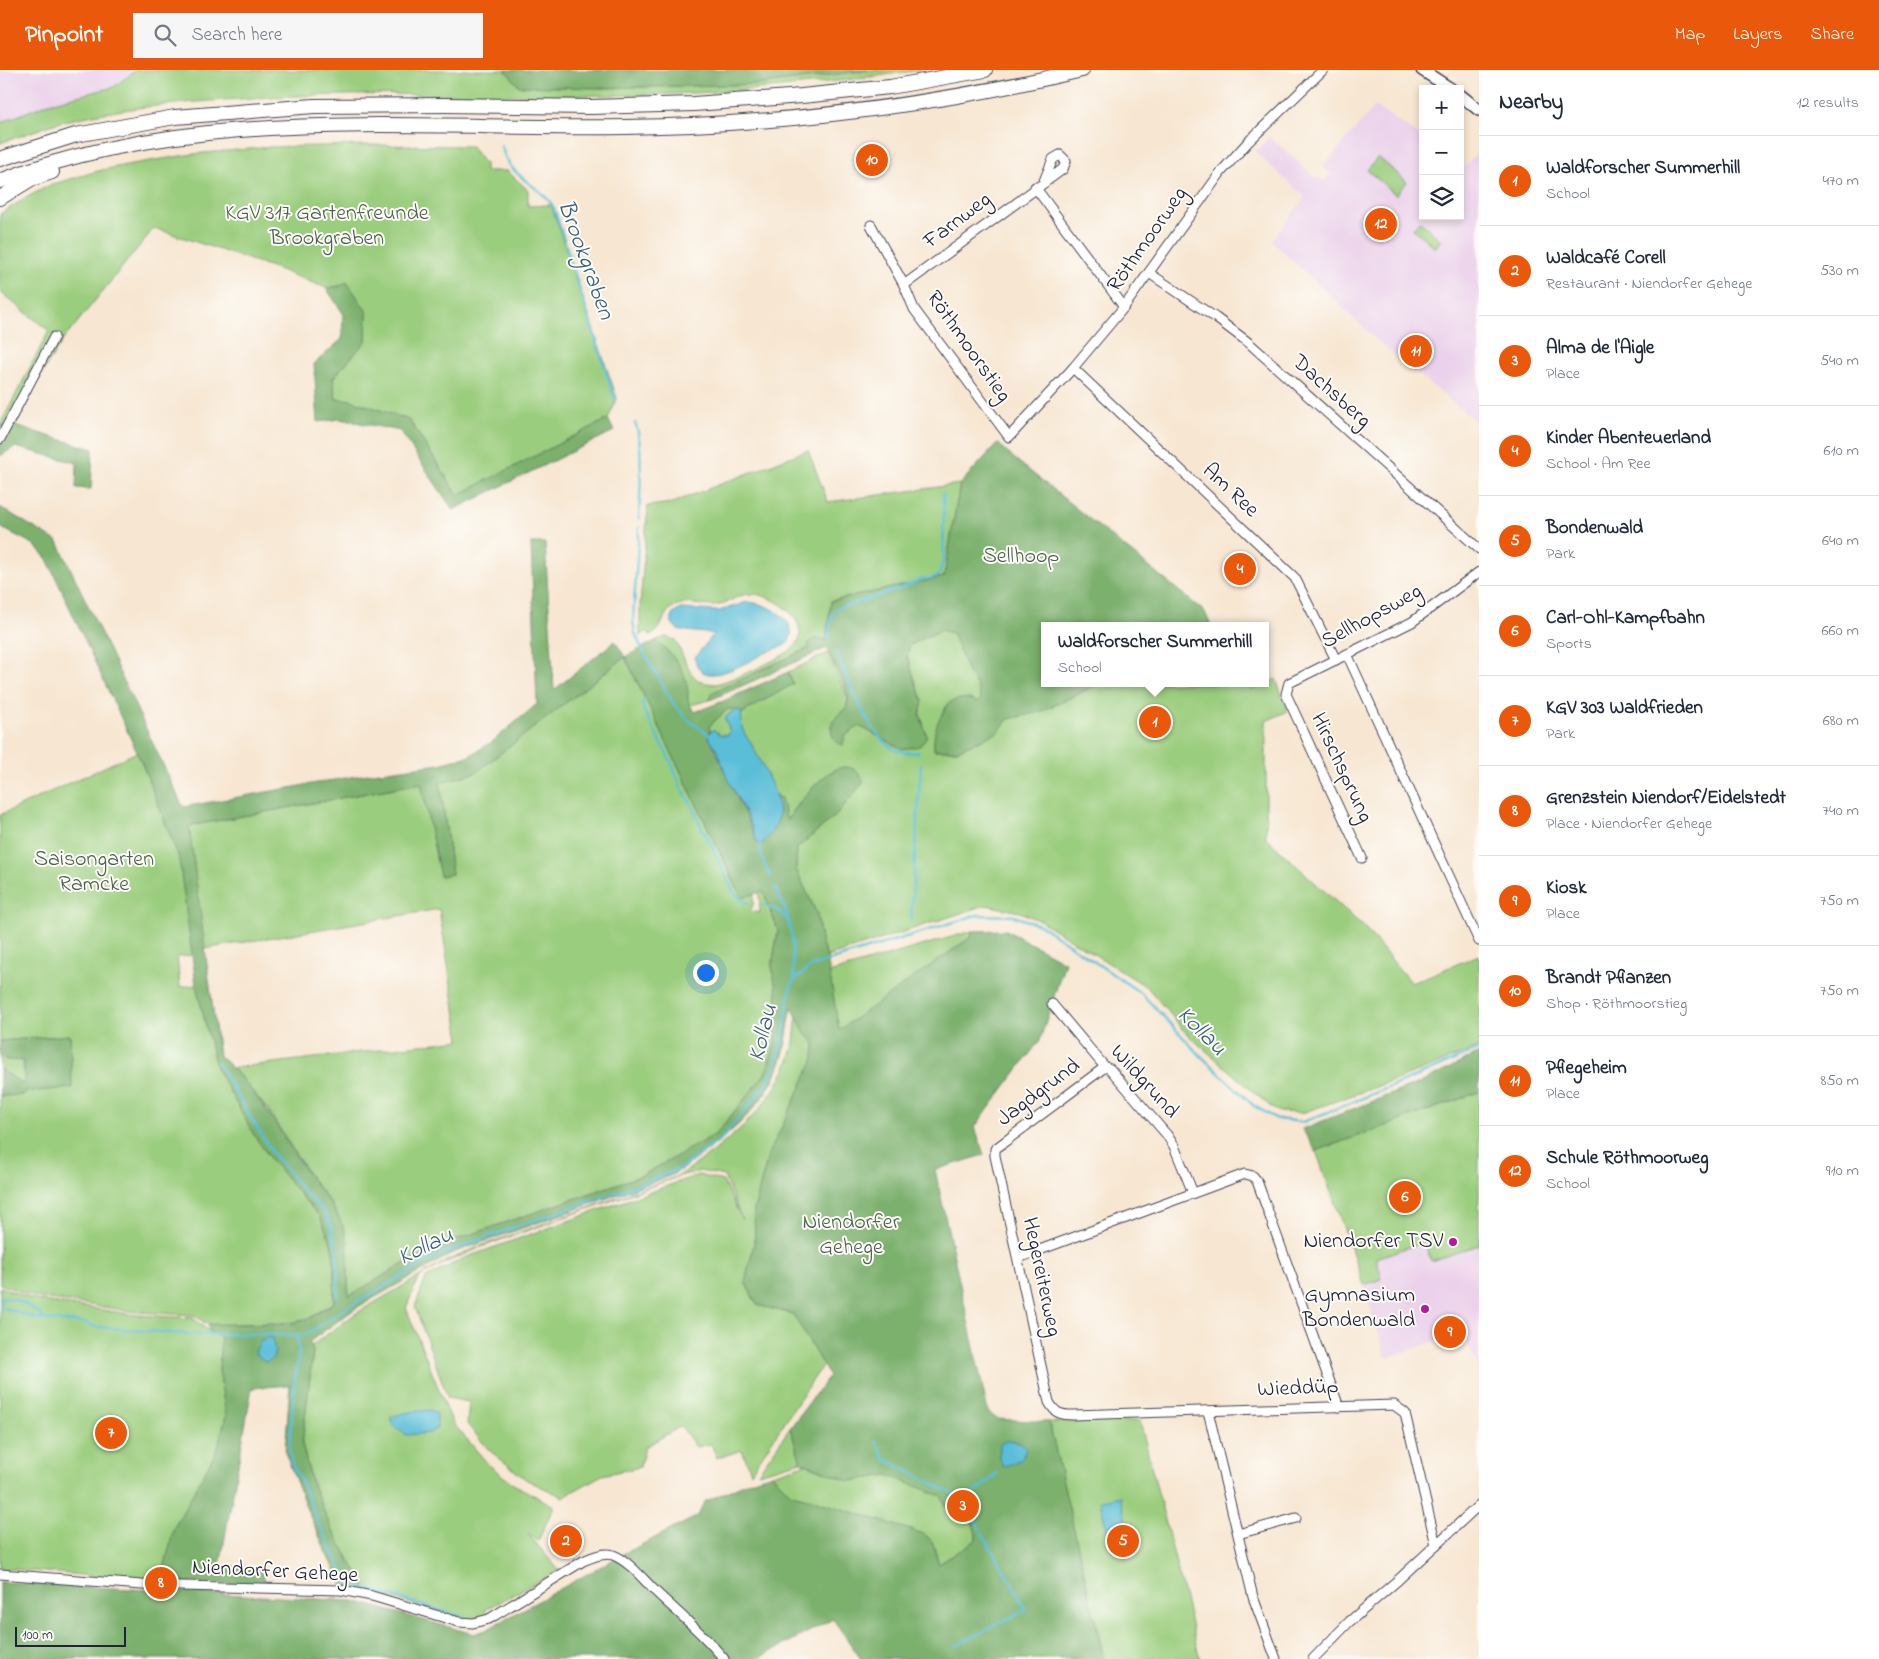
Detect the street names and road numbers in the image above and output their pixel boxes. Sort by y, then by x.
street label: Röthmoorweg [1100,181,1197,300]
street label: Farnweg [916,185,999,259]
street label: Röthmoorstieg [917,284,1019,410]
street label: Dachsberg [1283,347,1378,437]
street label: Am Ree [1194,456,1266,526]
street label: Sellhopsweg [1316,576,1429,659]
street label: Hirschsprung [1301,708,1381,829]
street label: Wildgrund [1101,1038,1186,1127]
street label: Jagdgrund [990,1051,1088,1136]
street label: Hegereiterweg [1012,1214,1069,1340]
street label: Wieddüp [1257,1372,1339,1406]
street label: Niendorfer Gehege [191,1552,359,1593]

